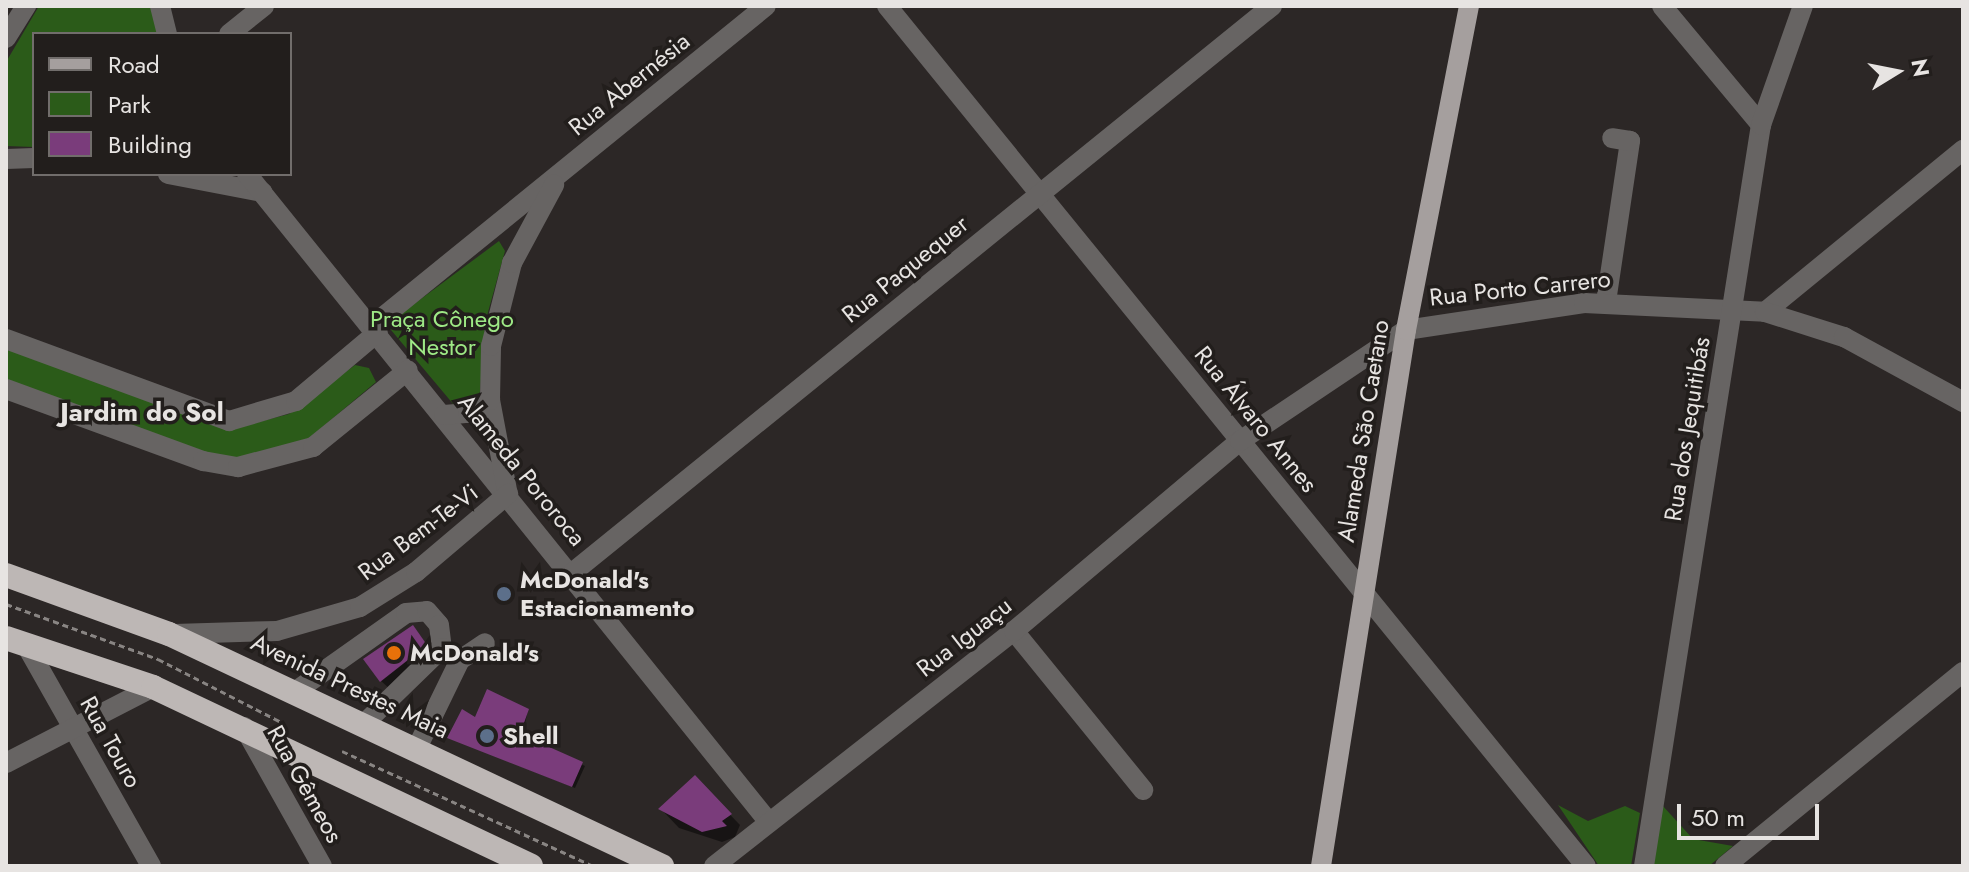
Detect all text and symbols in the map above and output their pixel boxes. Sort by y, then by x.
street label: Rua Abernésia [563,26,695,142]
legend [32,32,292,176]
north arrow [1857,32,1937,112]
text: Road [108,47,160,82]
text: N [1903,56,1938,79]
text: Park [108,87,151,122]
text: Building [108,127,192,162]
street label: Rua Paquequer [836,209,974,329]
street label: Rua Porto Carrero [1428,264,1612,312]
park label: Praça Cônego Nestor [370,305,514,361]
street label: Alameda São Caetano [1331,318,1395,544]
street label: Rua dos Jequitibás [1658,335,1716,523]
street label: Rua Álvaro Annes [1188,340,1324,498]
street label: Alameda Pororoca [452,388,592,552]
district label: Jardim do Sol [60,397,224,429]
street label: Rua Bem-Te-Vi [352,478,484,586]
place label: McDonald's Estacionamento [520,566,694,622]
marker: McDonald's Estacionamento [495,585,513,603]
street label: Rua Iguaçu [911,591,1017,683]
street label: Avenida Prestes Maia [247,628,453,744]
place label: McDonald's [410,639,539,667]
marker: McDonald's [385,644,403,662]
street label: Rua Touro [74,691,148,793]
street label: Rua Gêmeos [261,720,349,848]
place label: Shell [503,722,558,750]
marker: Shell [478,727,496,745]
scale bar [1681,788,1823,838]
text: 50 m [1691,800,1745,835]

